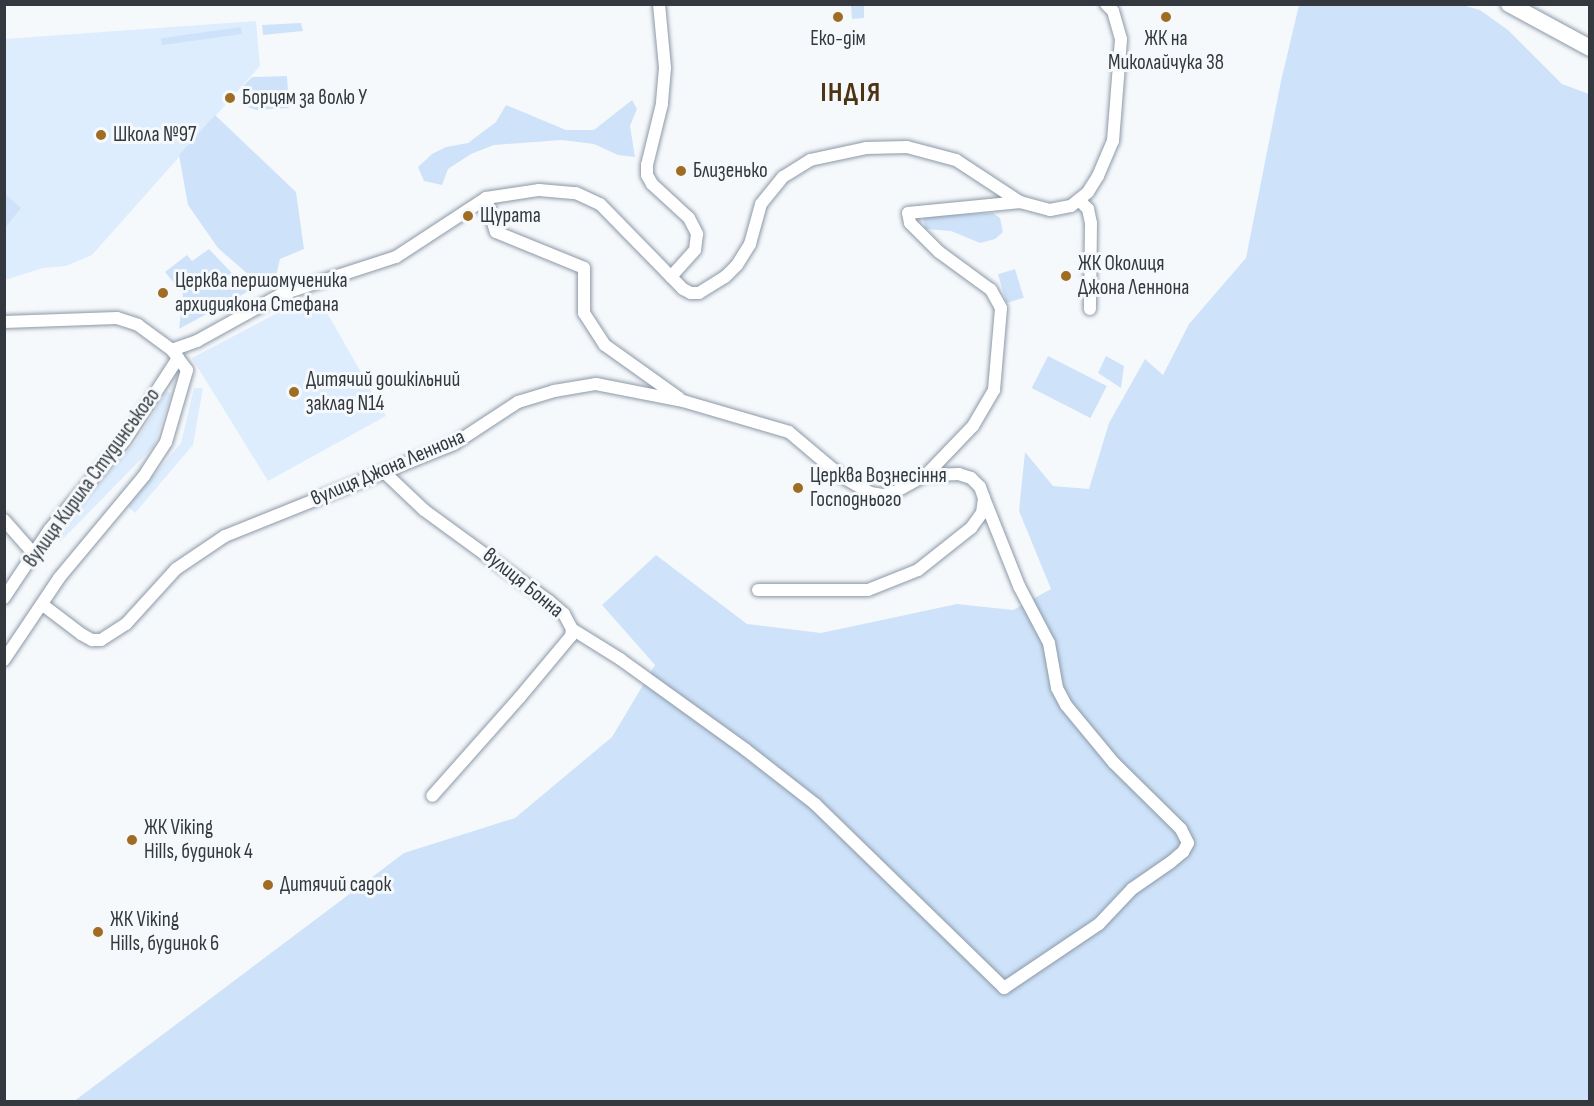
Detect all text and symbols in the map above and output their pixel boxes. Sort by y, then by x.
marker: Еко-дім [831,10,845,24]
marker: ЖК на Миколайчука 38 [1159,10,1173,24]
place label: Еко-дім [810,26,866,52]
place label: ЖК на Миколайчука 38 [1108,26,1224,76]
district label: ІНДІЯ [820,78,882,110]
place label: Борцям за волю У [242,85,367,111]
marker: Борцям за волю У [223,91,237,105]
place label: Школа №97 [113,122,196,148]
marker: Школа №97 [94,128,108,142]
place label: Близенько [693,158,768,184]
marker: Близенько [674,164,688,178]
place label: Щурата [480,203,541,229]
marker: Щурата [461,209,475,223]
place label: ЖК Околиця Джона Леннона [1078,251,1189,301]
place label: Церква першомученика архидиякона Стефана [175,268,348,318]
marker: ЖК Околиця Джона Леннона [1059,269,1073,283]
marker: Церква першомученика архидиякона Стефана [156,286,170,300]
place label: Дитячий дошкільний заклад N14 [306,367,460,417]
street label: вулиця Кирила Студинського [18,383,166,573]
marker: Дитячий дошкільний заклад N14 [287,385,301,399]
street label: вулиця Джона Леннона [307,424,469,512]
place label: Церква Вознесіння Господнього [810,463,947,513]
marker: Церква Вознесіння Господнього [791,481,805,495]
street label: вулиця Бонна [477,543,569,623]
place label: ЖК Viking Hills, будинок 4 [144,815,253,865]
marker: ЖК Viking Hills, будинок 4 [125,833,139,847]
place label: Дитячий садок [280,872,391,898]
marker: Дитячий садок [261,878,275,892]
place label: ЖК Viking Hills, будинок 6 [110,907,219,957]
marker: ЖК Viking Hills, будинок 6 [91,925,105,939]

